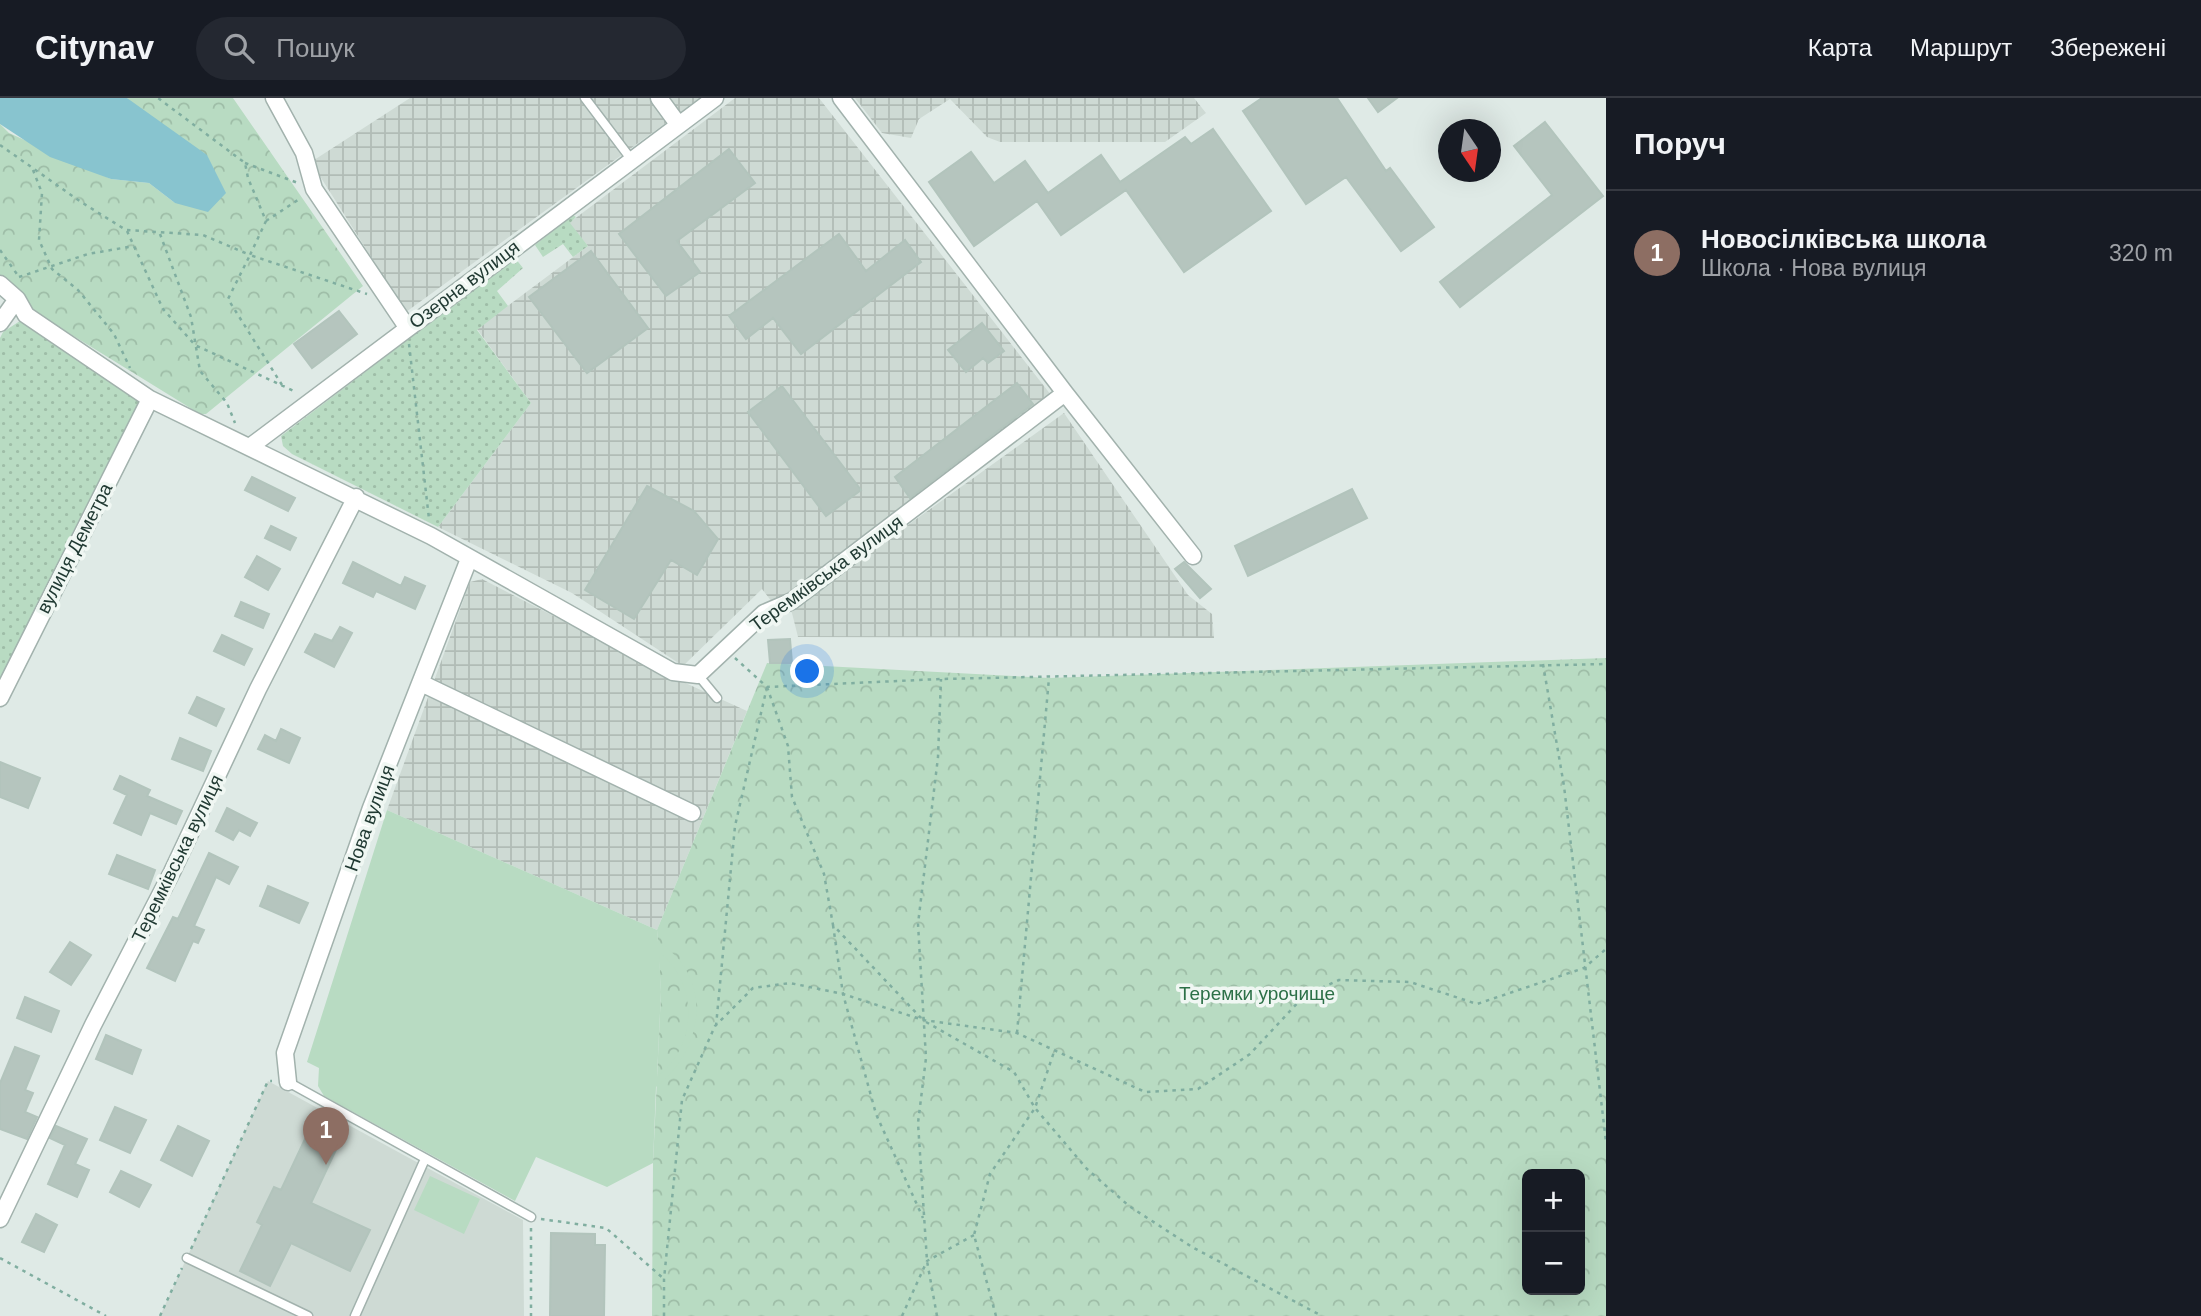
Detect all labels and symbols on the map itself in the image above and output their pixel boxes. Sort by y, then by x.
north arrow [1438,119,1501,182]
street label: Озерна вулиця [405,236,523,333]
street label: вулиця Деметра [33,479,116,617]
street label: Теремківська вулиця [746,511,907,636]
your location [790,654,824,688]
street label: Нова вулиця [341,762,398,874]
street label: Теремківська вулиця [128,771,227,945]
park label: Теремки урочище [1179,983,1335,1004]
pin: 1 [303,1107,349,1165]

